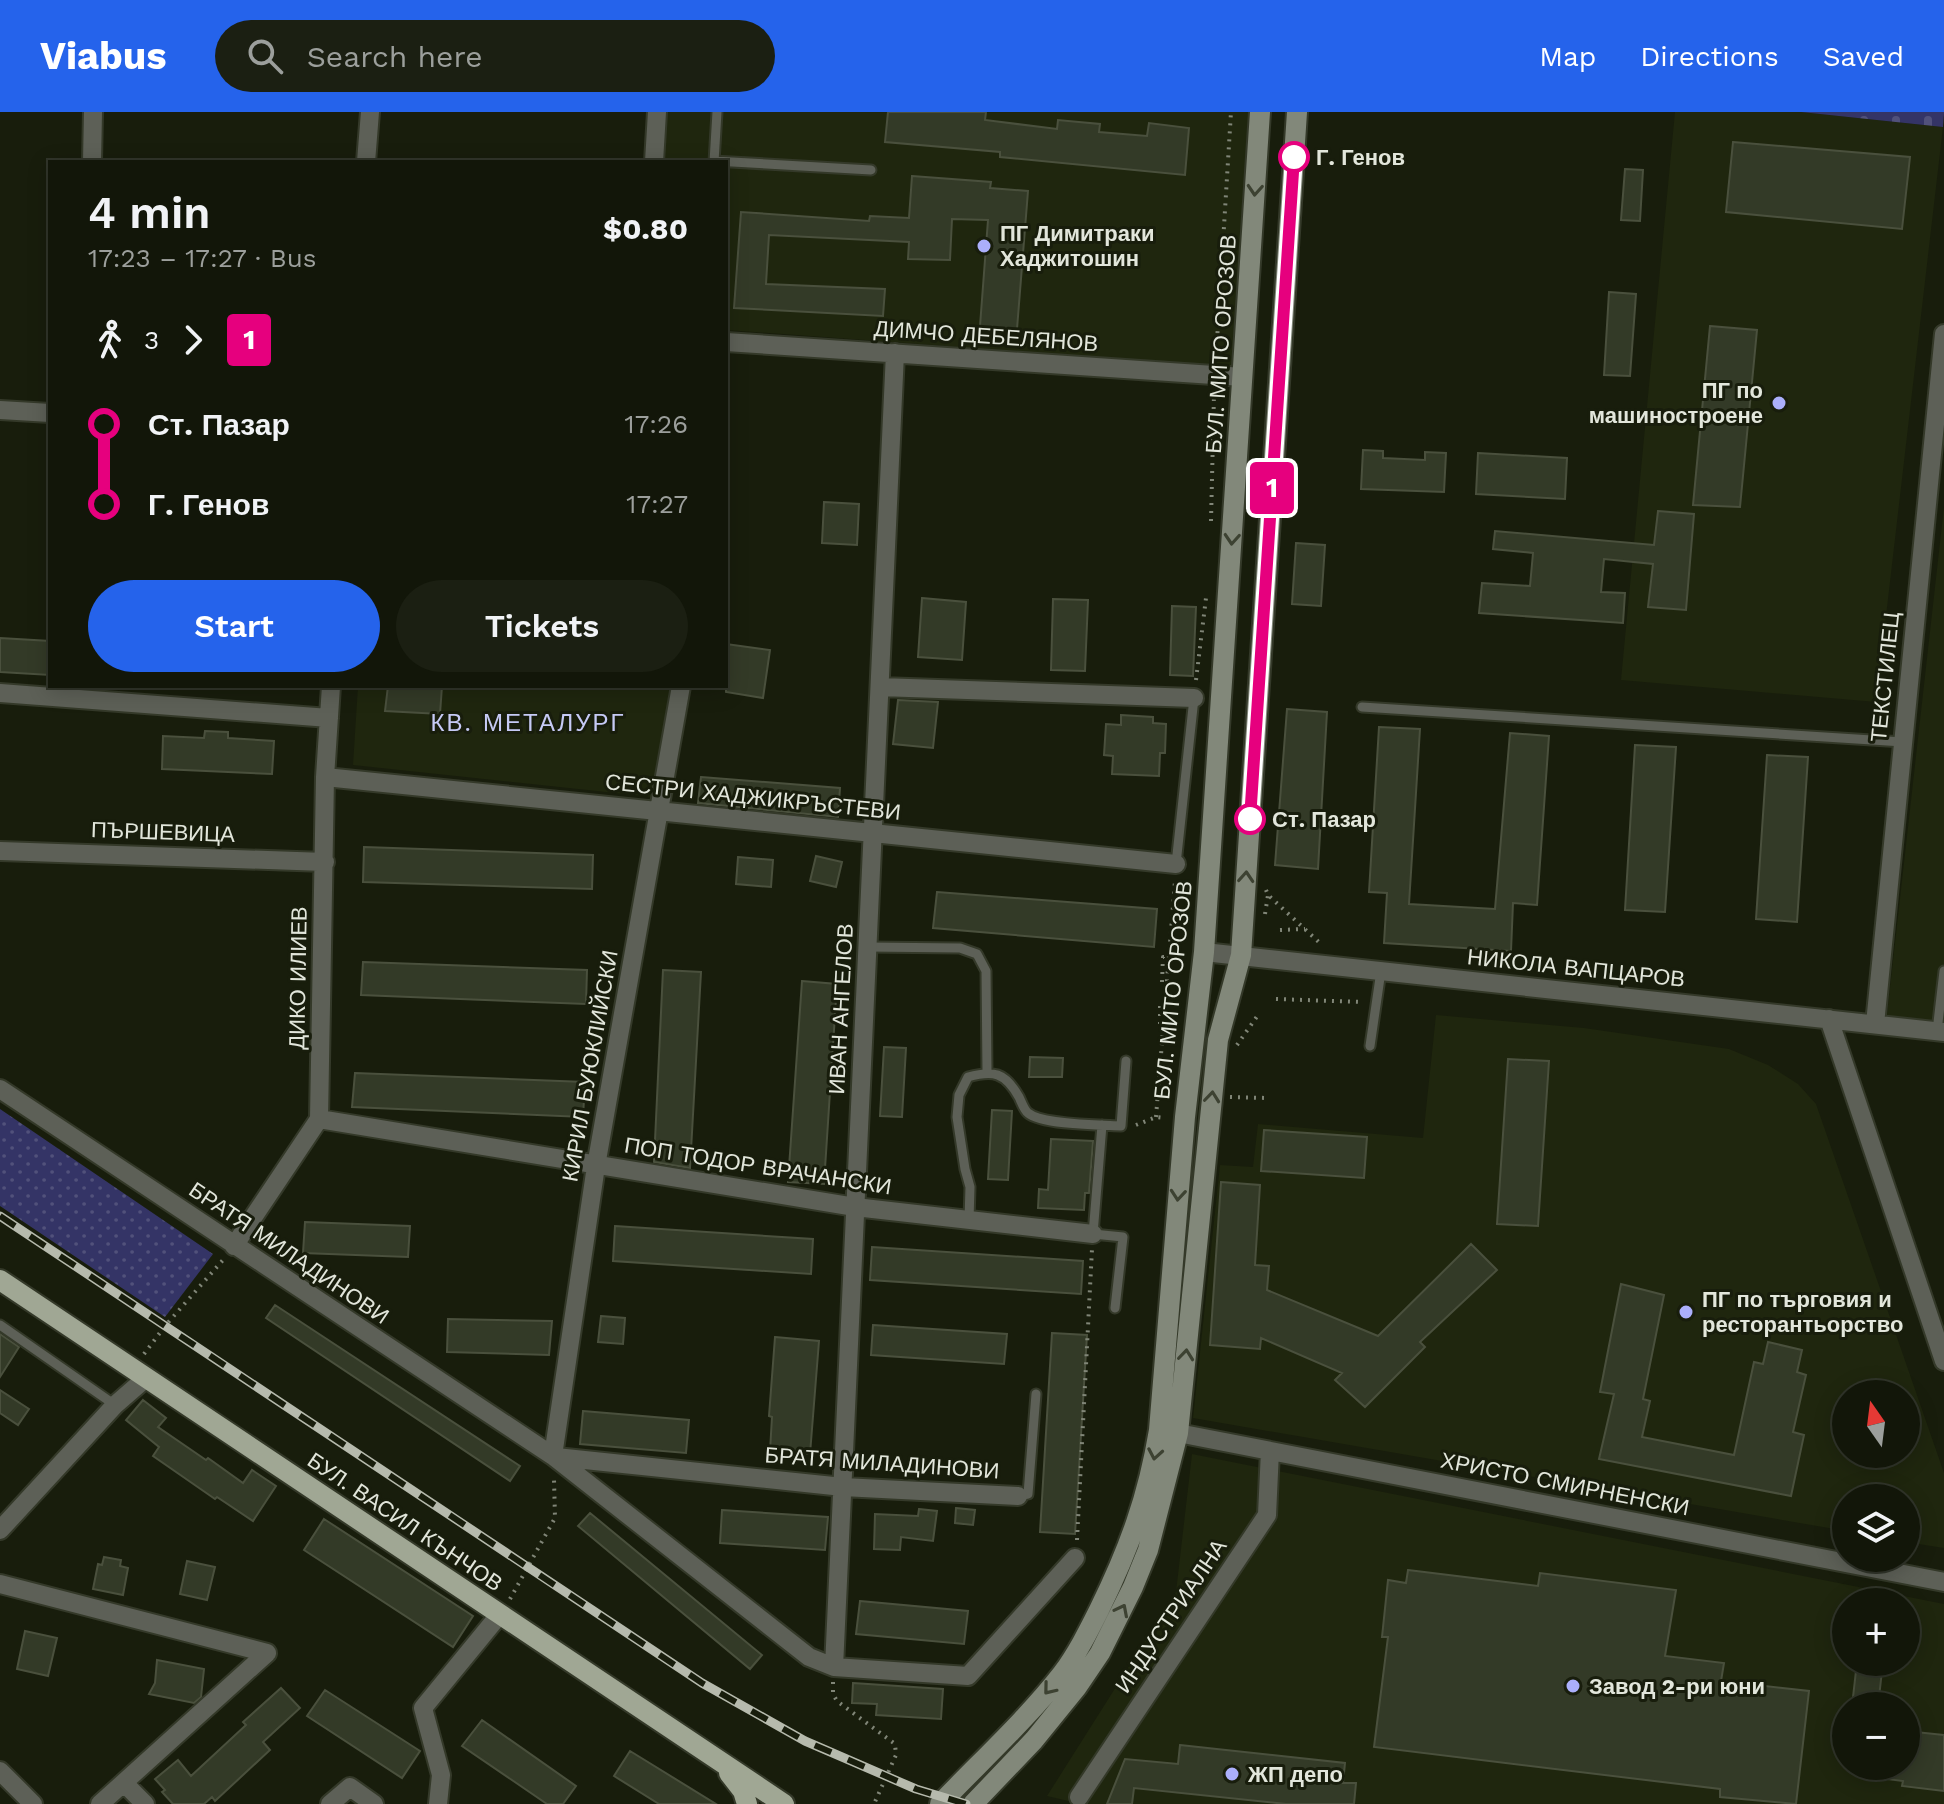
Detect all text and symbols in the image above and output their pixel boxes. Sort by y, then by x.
search box [215,20,775,92]
text: Viabus [40,34,167,78]
icon: search [243,34,287,78]
text: Search here [307,39,482,74]
text: Map [1539,40,1596,73]
text: Directions [1640,40,1779,73]
text: Saved [1823,40,1904,73]
marker: Г. Генов [1279,142,1309,172]
place label: Г. Генов [1316,145,1405,170]
one-way arrow [1247,184,1264,197]
text: 4 min [88,187,211,239]
text: $0.80 [603,211,688,246]
place label: ПГ Димитраки Хаджитошин [1000,221,1155,271]
street label: БУЛ. МИТО ОРОЗОВ [1201,234,1241,454]
marker: ПГ Димитраки Хаджитошин [975,237,993,255]
text: 17:23 – 17:27 · Bus [88,243,316,273]
street label: ДИМЧО ДЕБЕЛЯНОВ [873,316,1099,356]
icon: walk [88,318,132,362]
icon: forward [171,318,215,362]
text: 1 [243,323,255,356]
text: 3 [144,325,159,355]
place label: ПГ по машиностроене [1589,378,1763,428]
marker: ПГ по машиностроене [1770,394,1788,412]
text: Ст. Пазар [148,407,290,442]
text: 17:26 [625,409,688,439]
line badge: 1 [1246,462,1298,514]
text: 1 [1266,471,1278,504]
text: Г. Генов [148,487,269,522]
text: 17:27 [626,489,688,519]
one-way arrow [1224,532,1241,545]
button: Start [88,580,380,672]
button: Tickets [396,580,688,672]
street label: ТЕКСТИЛЕЦ [1866,611,1904,743]
district label: КВ. МЕТАЛУРГ [431,709,625,737]
street label: СЕСТРИ ХАДЖИКРЪСТЕВИ [604,769,902,825]
marker: Ст. Пазар [1235,804,1265,834]
place label: Ст. Пазар [1272,807,1376,832]
street label: ПЪРШЕВИЦА [91,817,236,847]
one-way arrow [1237,870,1254,883]
street label: БУЛ. МИТО ОРОЗОВ [1149,880,1197,1100]
street label: ДИКО ИЛИЕВ [284,906,312,1050]
street label: ИВАН АНГЕЛОВ [824,923,858,1095]
street label: НИКОЛА ВАПЦАРОВ [1466,944,1686,992]
street label: КИРИЛ БУЮКЛИЙСКИ [557,948,623,1184]
one-way arrow [1204,1090,1221,1103]
street label: ПОП ТОДОР ВРАЧАНСКИ [623,1133,893,1199]
street label: БРАТЯ МИЛАДИНОВИ [185,1177,393,1329]
one-way arrow [1170,1189,1187,1202]
place label: ПГ по търговия и ресторантьорство [1702,1287,1903,1337]
marker: ПГ по търговия и ресторантьорство [1677,1303,1695,1321]
one-way arrow [1177,1348,1194,1361]
north arrow [1832,1380,1920,1468]
map controls [1832,1380,1920,1780]
street label: БРАТЯ МИЛАДИНОВИ [764,1442,1000,1484]
one-way arrow [1147,1447,1164,1461]
street label: БУЛ. ВАСИЛ КЪНЧОВ [303,1448,507,1596]
street label: ХРИСТО СМИРНЕНСКИ [1439,1448,1691,1520]
button: layers [1832,1484,1920,1572]
street label: ИНДУСТРИАЛНА [1110,1534,1232,1698]
button: + [1832,1588,1920,1676]
one-way arrow [1112,1603,1127,1618]
place label: Завод 2-ри юни [1589,1674,1765,1699]
marker: Завод 2-ри юни [1564,1677,1582,1695]
one-way arrow [1044,1680,1059,1694]
button: − [1832,1692,1920,1780]
place label: ЖП депо [1247,1762,1343,1787]
marker: ЖП депо [1223,1765,1241,1783]

